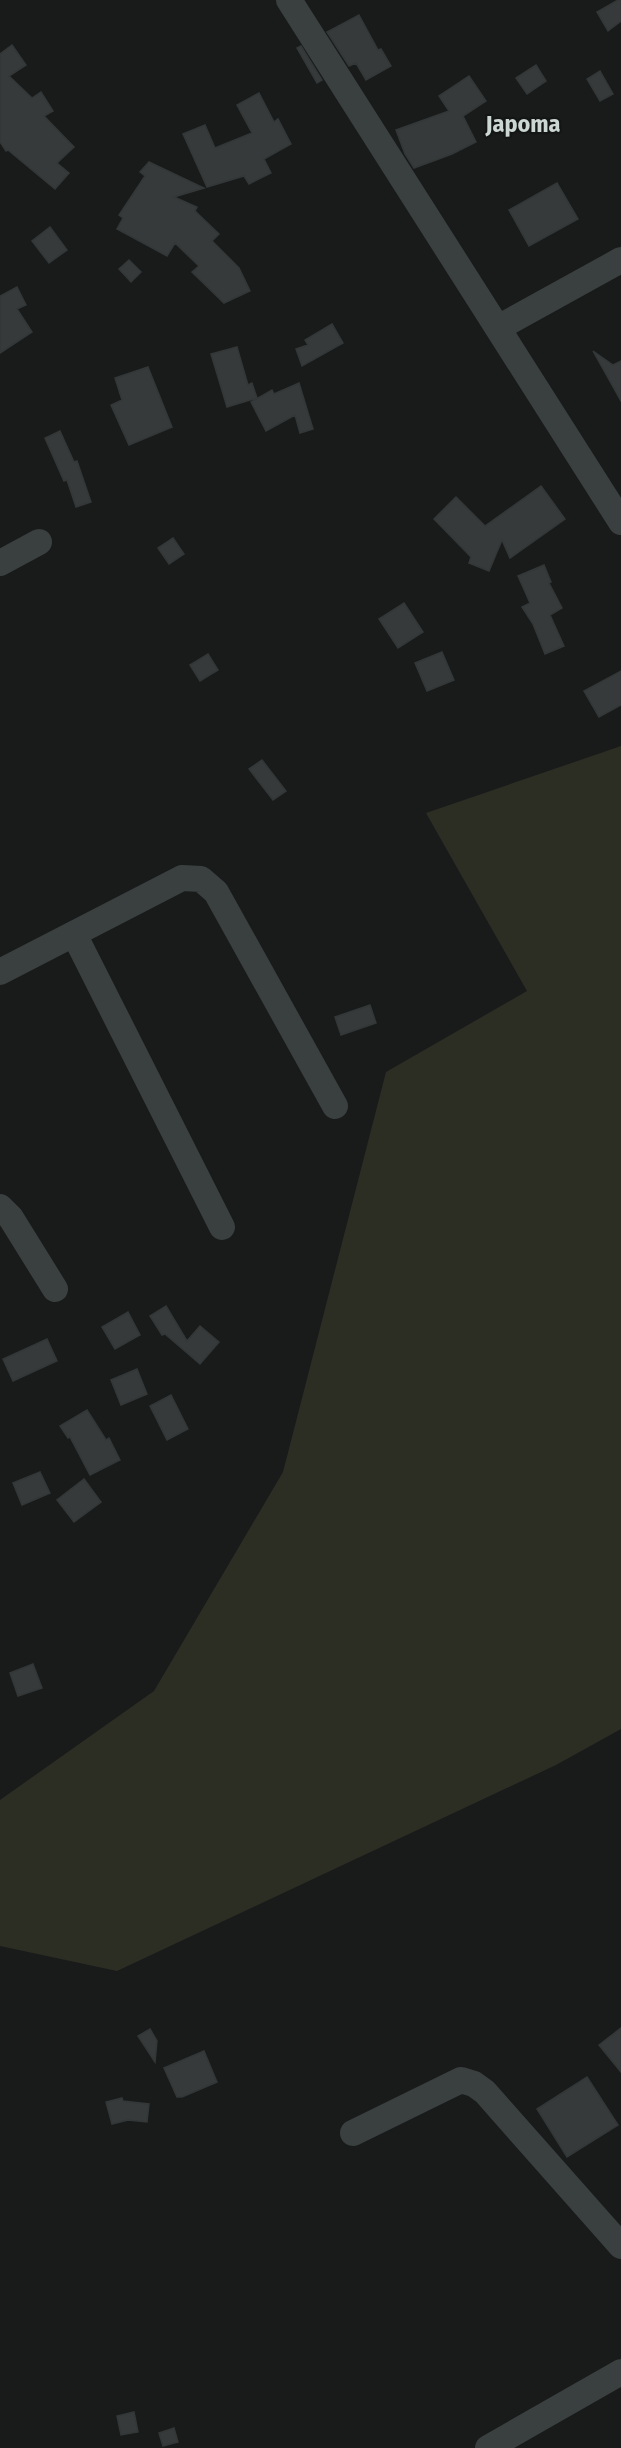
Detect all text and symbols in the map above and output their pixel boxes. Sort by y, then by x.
district label: Japoma [485,110,561,138]

